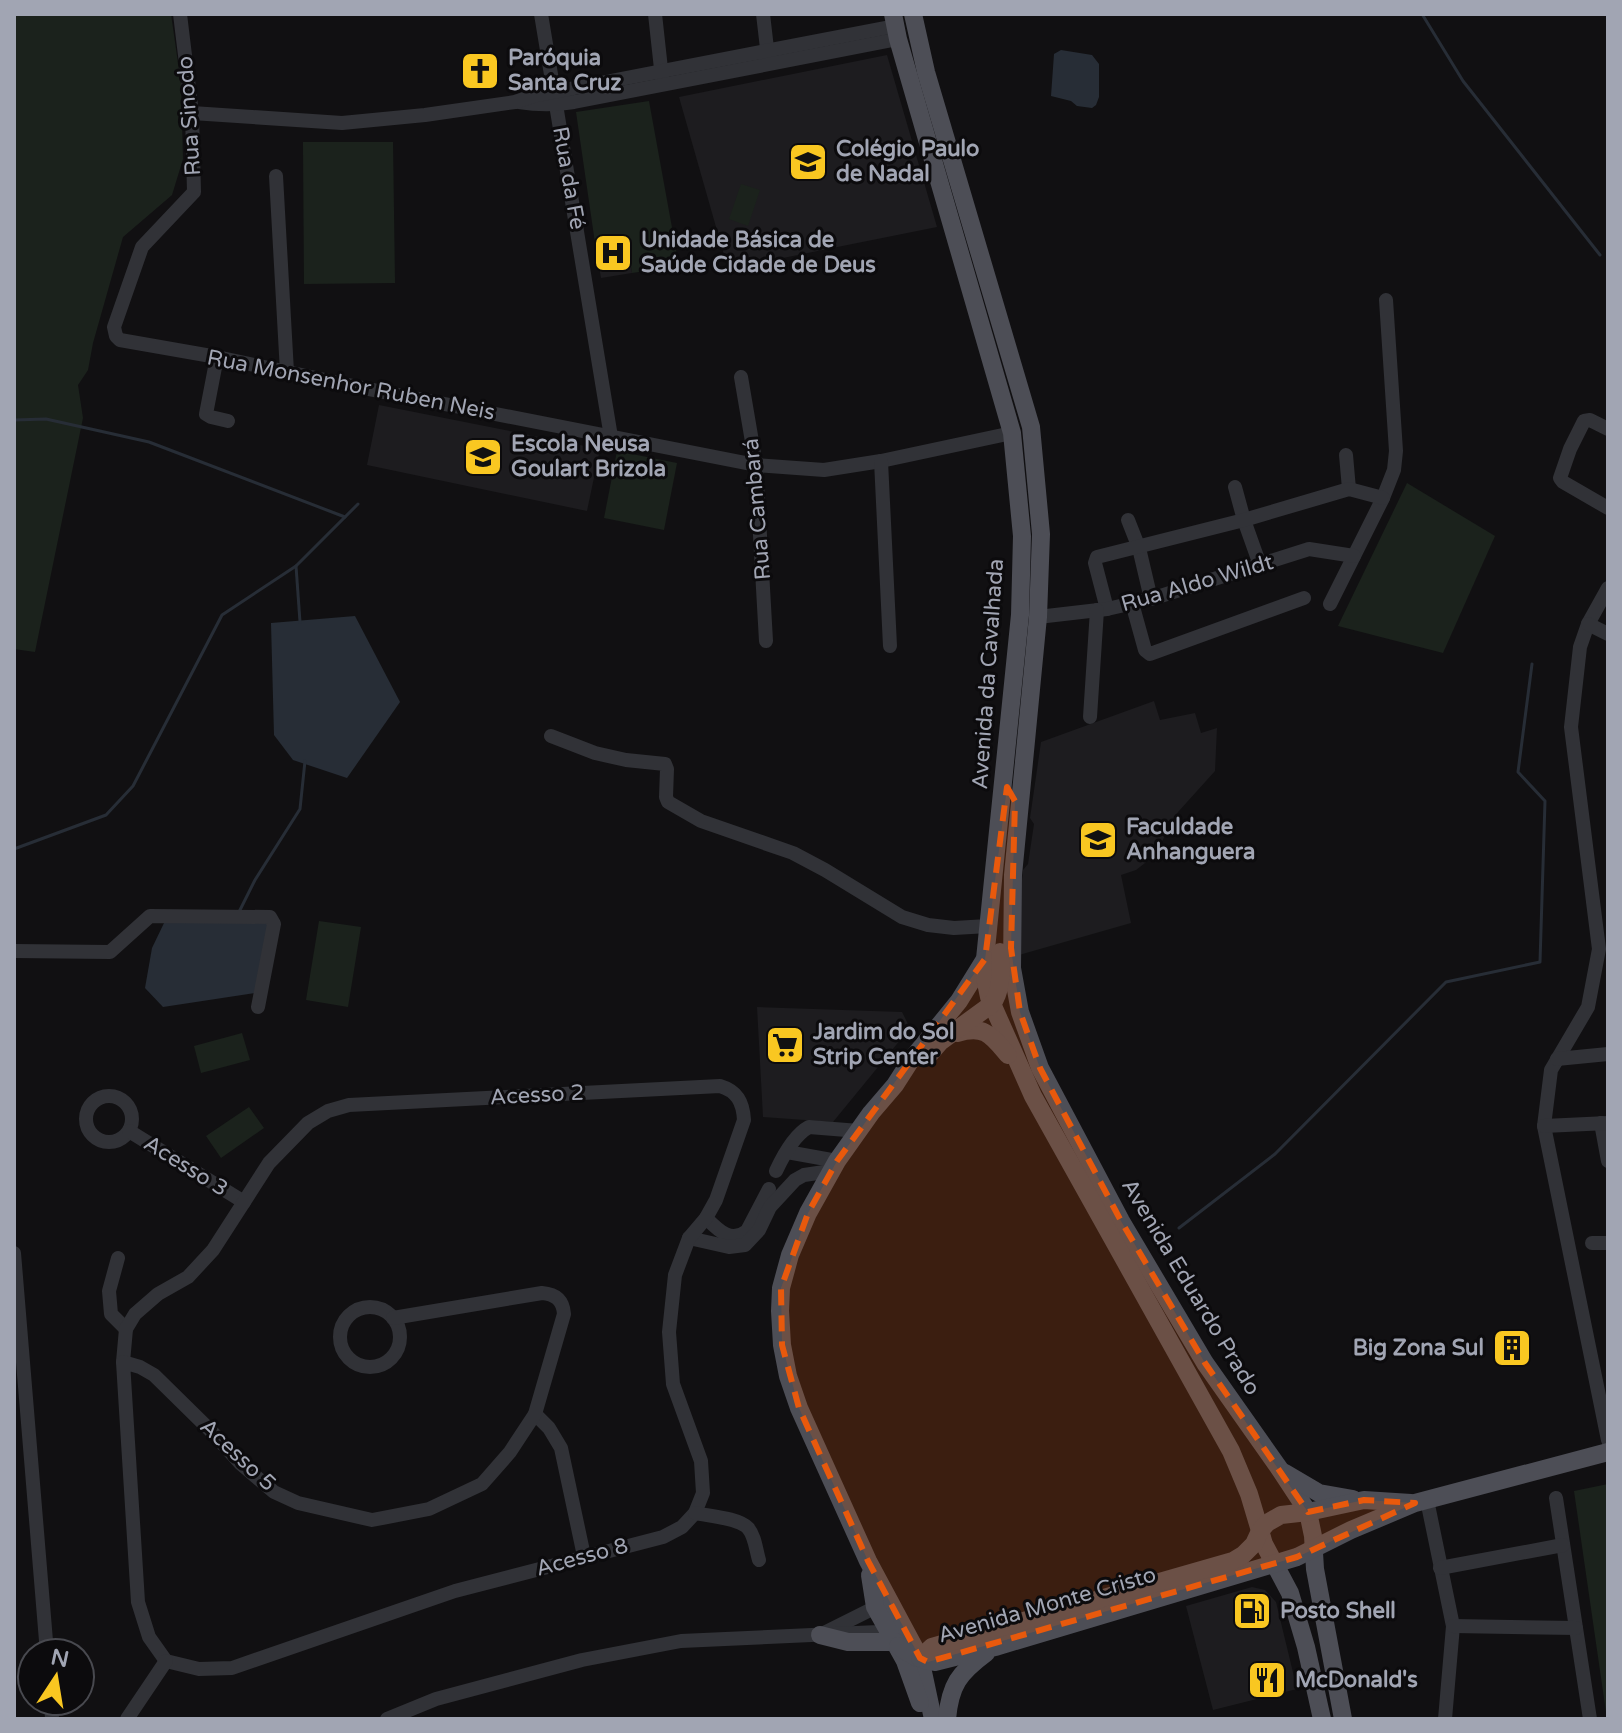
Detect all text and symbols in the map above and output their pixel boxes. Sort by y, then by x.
place label: Paróquia Santa Cruz [508,45,621,96]
church icon: Paróquia Santa Cruz [459,50,501,92]
street label: Rua Sinodo [172,55,206,177]
street label: Rua da Fé [547,125,591,231]
place label: Colégio Paulo de Nadal [836,136,979,187]
school or university icon: Colégio Paulo de Nadal [787,141,829,183]
place label: Unidade Básica de Saúde Cidade de Deus [641,227,876,278]
hospital icon: Unidade Básica de Saúde Cidade de Deus [592,232,634,274]
street label: Rua Monsenhor Ruben Neis [205,344,497,426]
place label: Escola Neusa Goulart Brizola [511,431,666,482]
school or university icon: Escola Neusa Goulart Brizola [462,436,504,478]
street label: Rua Cambará [738,437,776,581]
street label: Rua Aldo Wildt [1118,549,1276,617]
street label: Avenida da Cavalhada [967,558,1009,790]
place label: Faculdade Anhanguera [1126,814,1255,865]
school or university icon: Faculdade Anhanguera [1077,819,1119,861]
place label: Jardim do Sol Strip Center [812,1019,954,1070]
supermarket icon: Jardim do Sol Strip Center [764,1024,806,1066]
street label: Acesso 2 [489,1080,585,1110]
street label: Acesso 3 [139,1130,233,1202]
street label: Avenida Eduardo Prado [1116,1174,1266,1400]
building icon: Big Zona Sul [1491,1327,1533,1369]
place label: Big Zona Sul [1353,1335,1484,1361]
street label: Acesso 5 [195,1413,281,1497]
street label: Acesso 8 [533,1532,631,1582]
street label: Avenida Monte Cristo [935,1561,1159,1649]
fuel station icon: Posto Shell [1231,1590,1273,1632]
place label: Posto Shell [1280,1598,1396,1624]
north arrow [16,1637,96,1717]
text: N [49,1644,71,1673]
restaurant icon: McDonald's [1246,1659,1288,1701]
place label: McDonald's [1295,1667,1418,1693]

